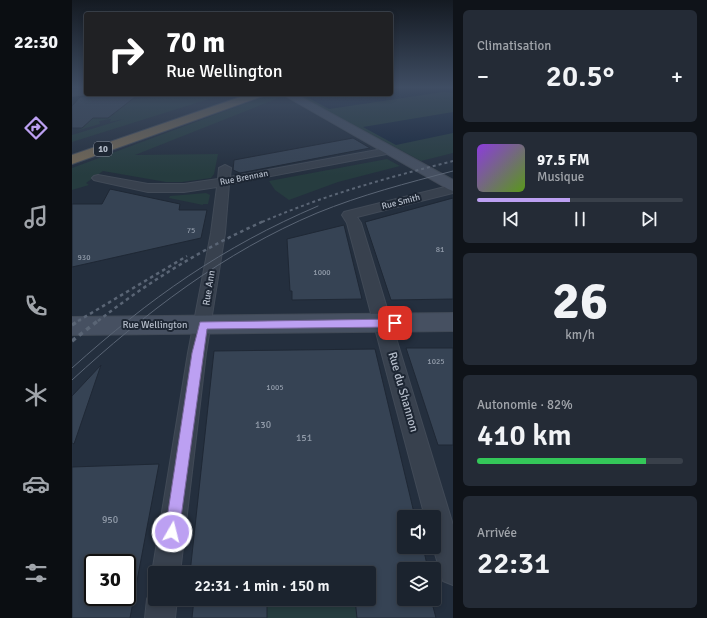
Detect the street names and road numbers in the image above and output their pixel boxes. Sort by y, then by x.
road number: 10 [94,142,112,156]
street label: Rue Brennan [219,168,269,188]
street label: Rue Smith [381,192,421,212]
street label: Rue Ann [200,270,218,306]
street label: Rue Wellington [123,319,187,331]
street label: Rue du Shannon [384,350,422,434]

